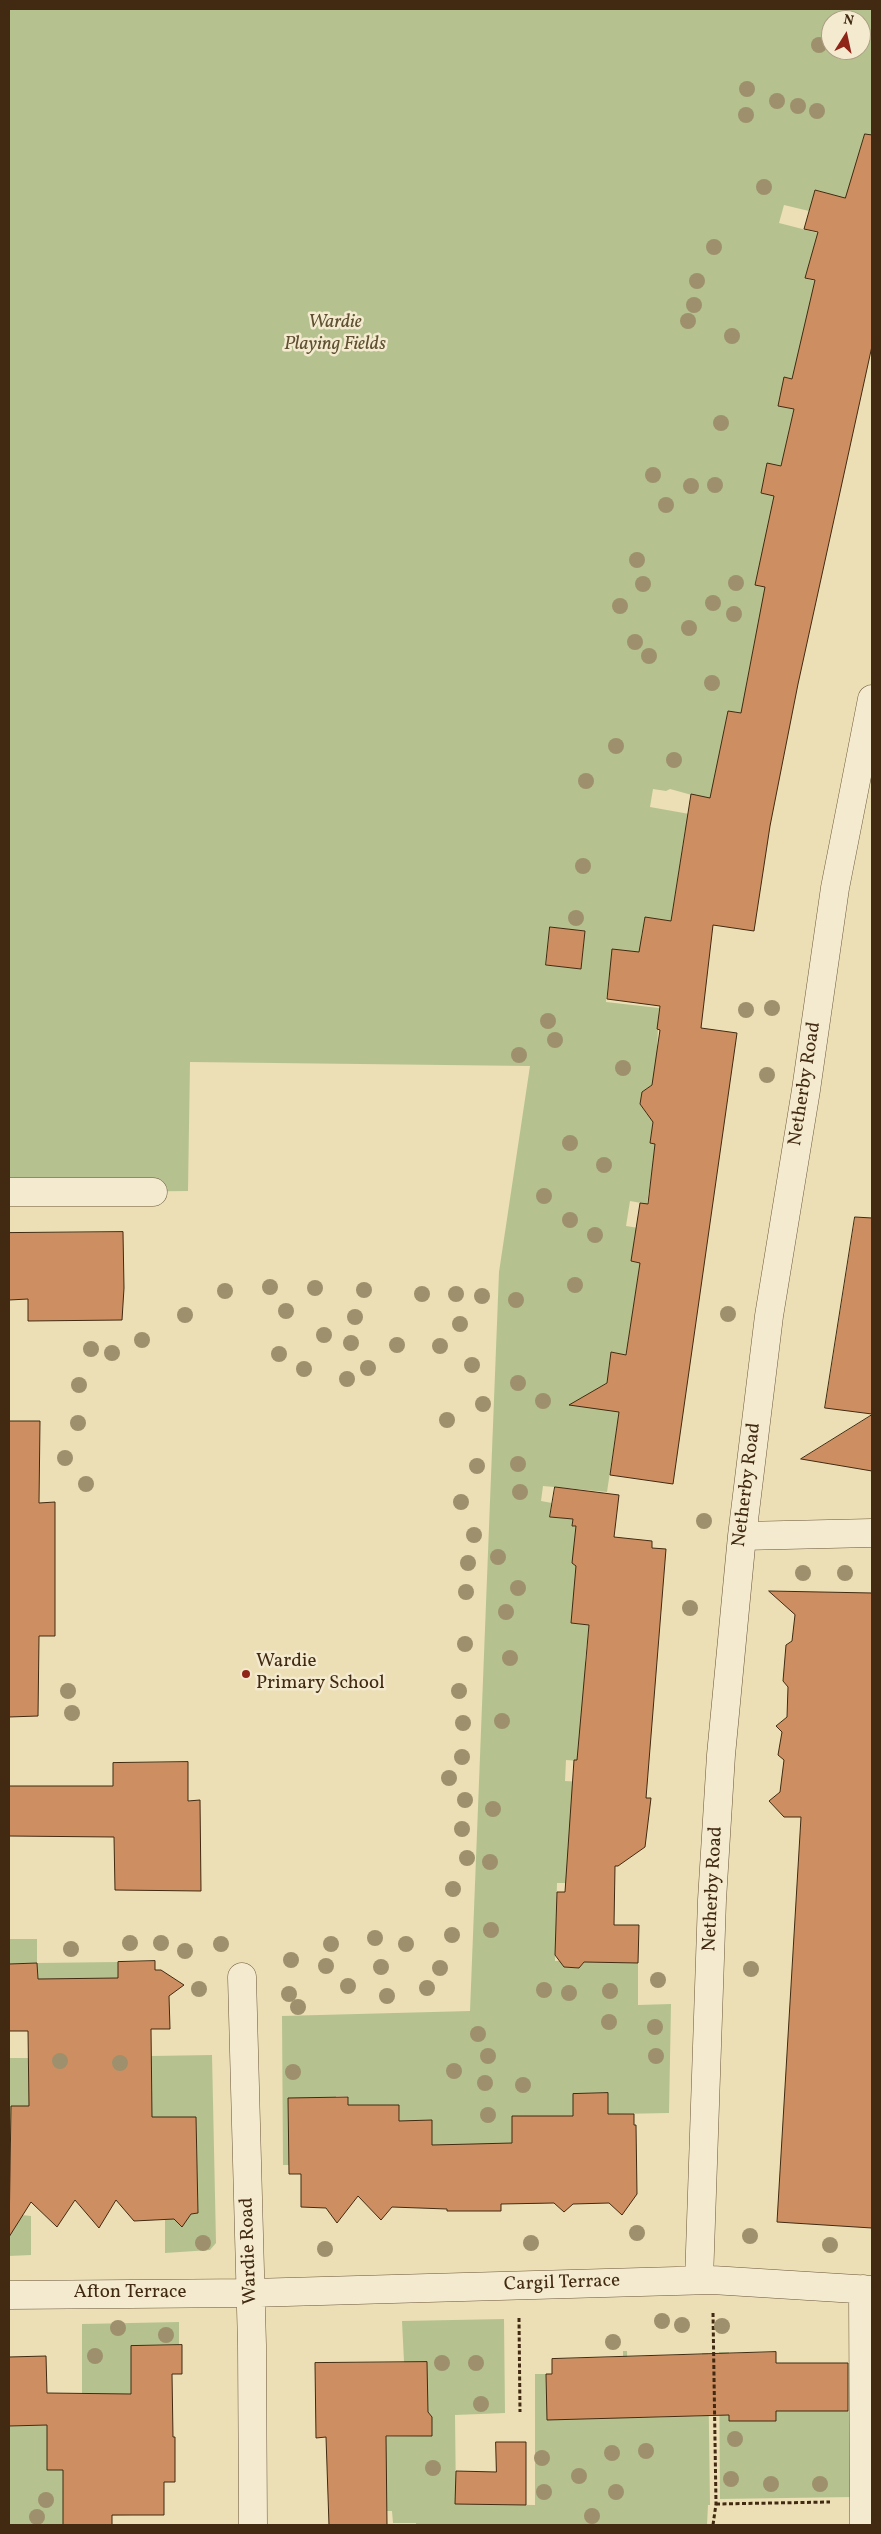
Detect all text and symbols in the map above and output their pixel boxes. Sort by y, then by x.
north arrow [821,10,871,60]
text: N [842,10,855,31]
park label: Wardie Playing Fields [284,313,386,357]
street label: Netherby Road [785,1020,827,1148]
street label: Netherby Road [729,1421,767,1549]
place label: Wardie Primary School [256,1652,385,1696]
marker: Wardie Primary School [240,1668,252,1680]
street label: Netherby Road [699,1826,729,1952]
street label: Wardie Road [237,2197,263,2305]
street label: Cargil Terrace [503,2271,621,2297]
street label: Afton Terrace [73,2283,187,2305]

